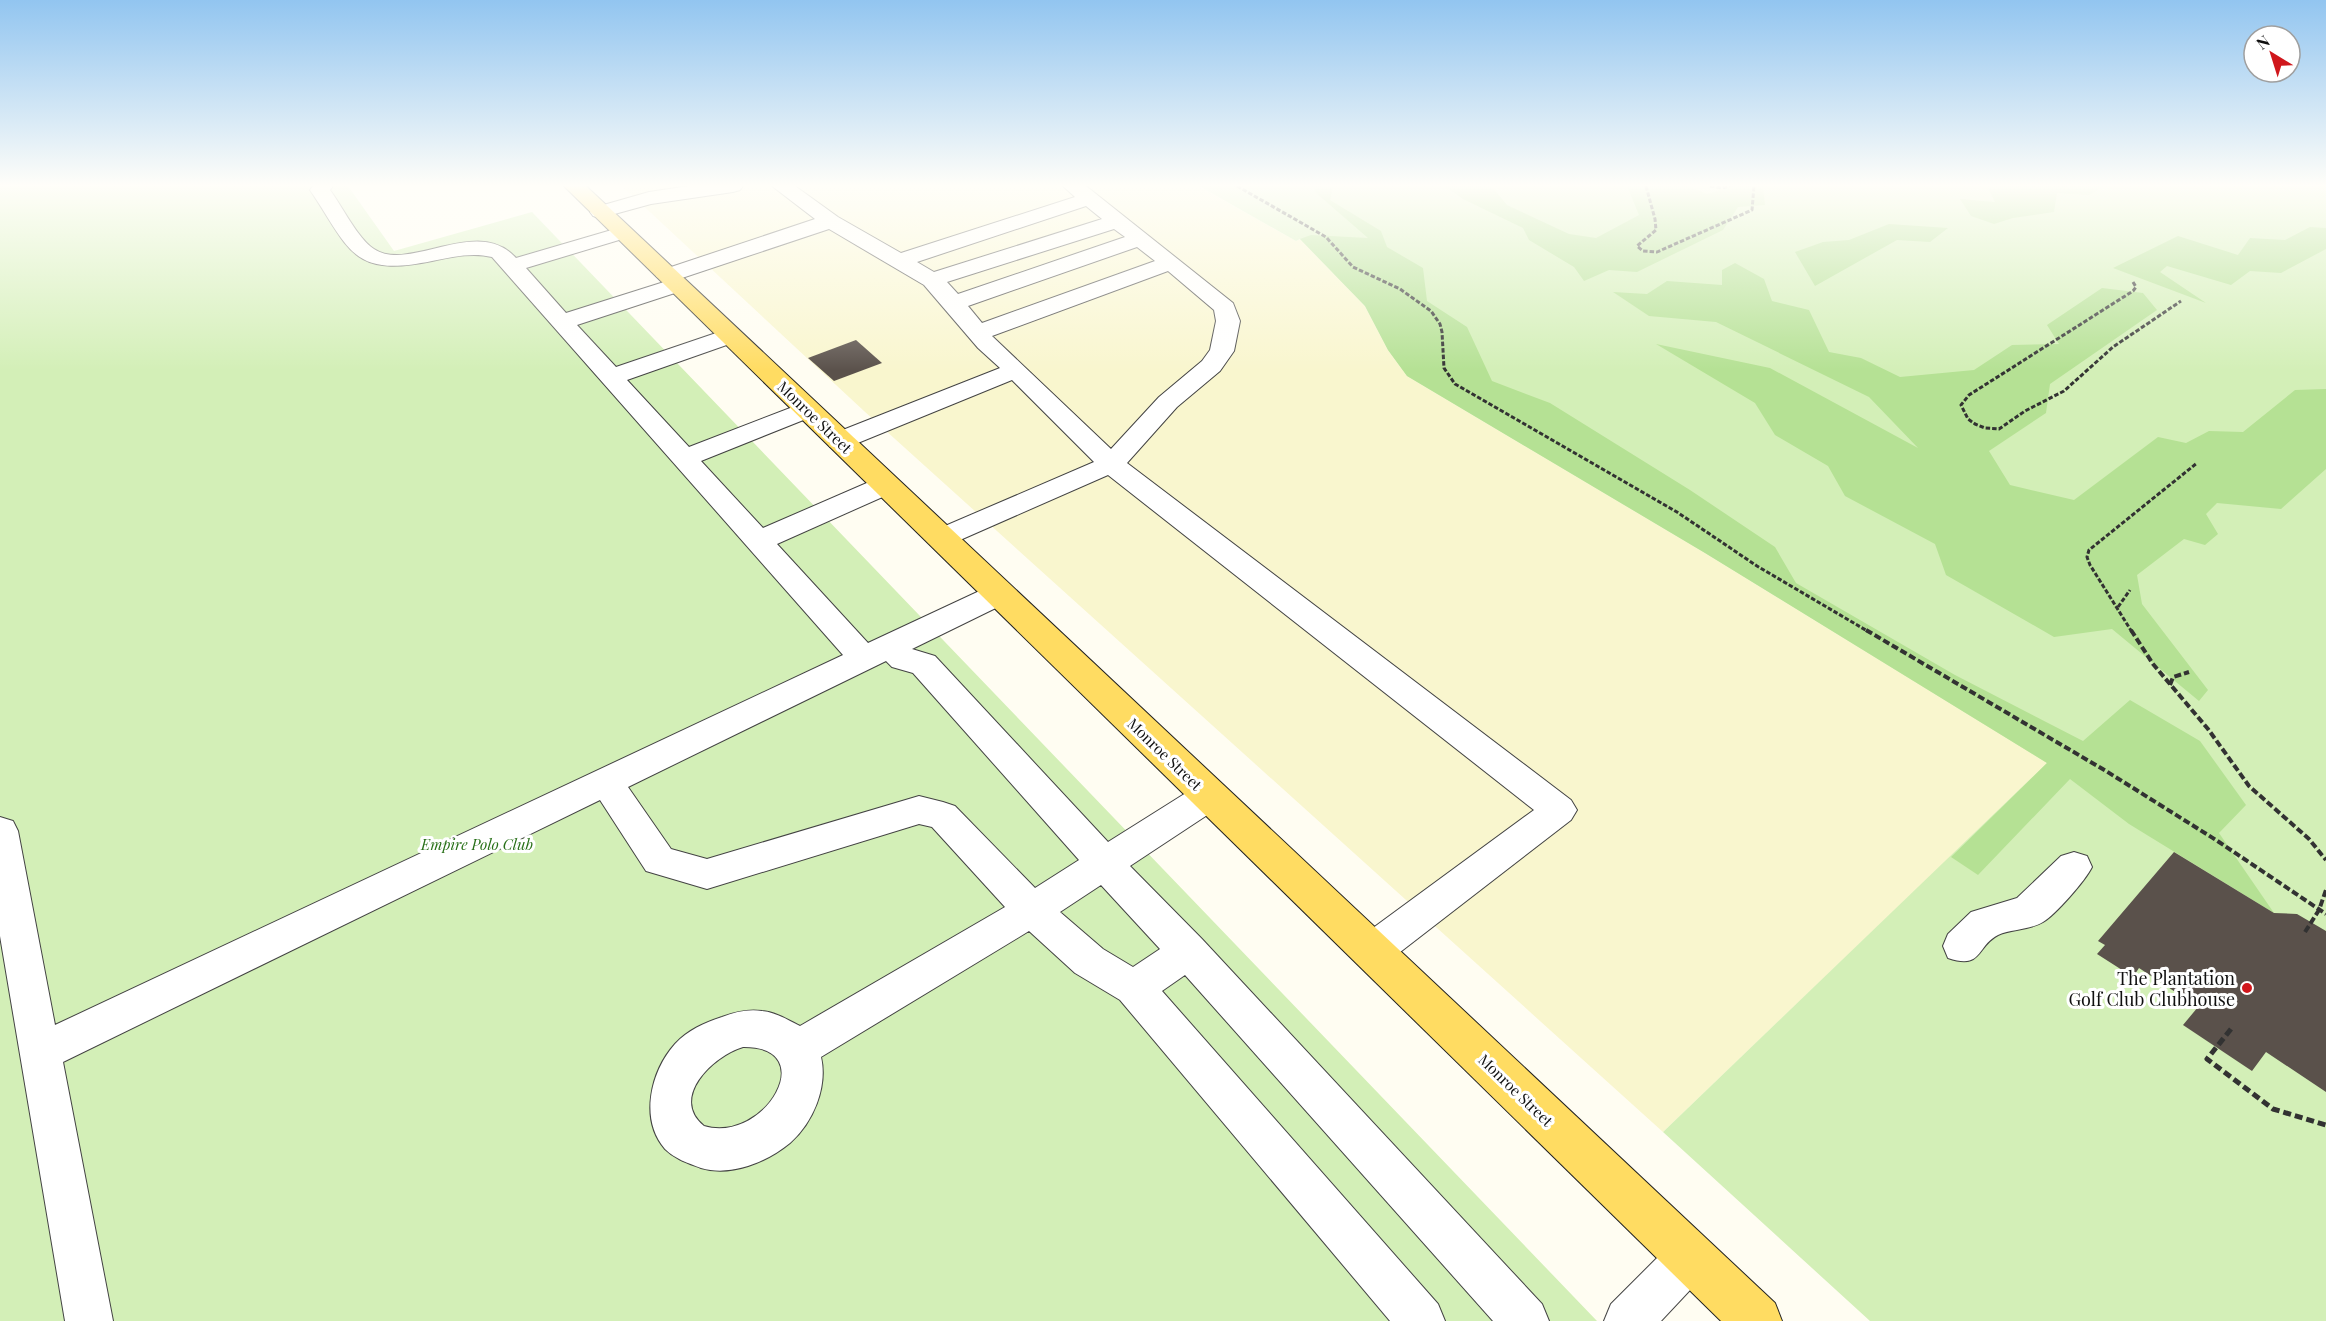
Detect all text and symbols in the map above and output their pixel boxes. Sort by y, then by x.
north arrow [2242,24,2302,84]
text: N [2251,30,2274,54]
street label: Monroe Street [773,376,857,458]
street label: Monroe Street [1123,713,1207,795]
park label: Empire Polo Club [420,834,533,854]
place label: The Plantation Golf Club Clubhouse [2068,966,2235,1011]
marker: The Plantation Golf Club Clubhouse [2240,981,2254,995]
street label: Monroe Street [1474,1049,1558,1131]

